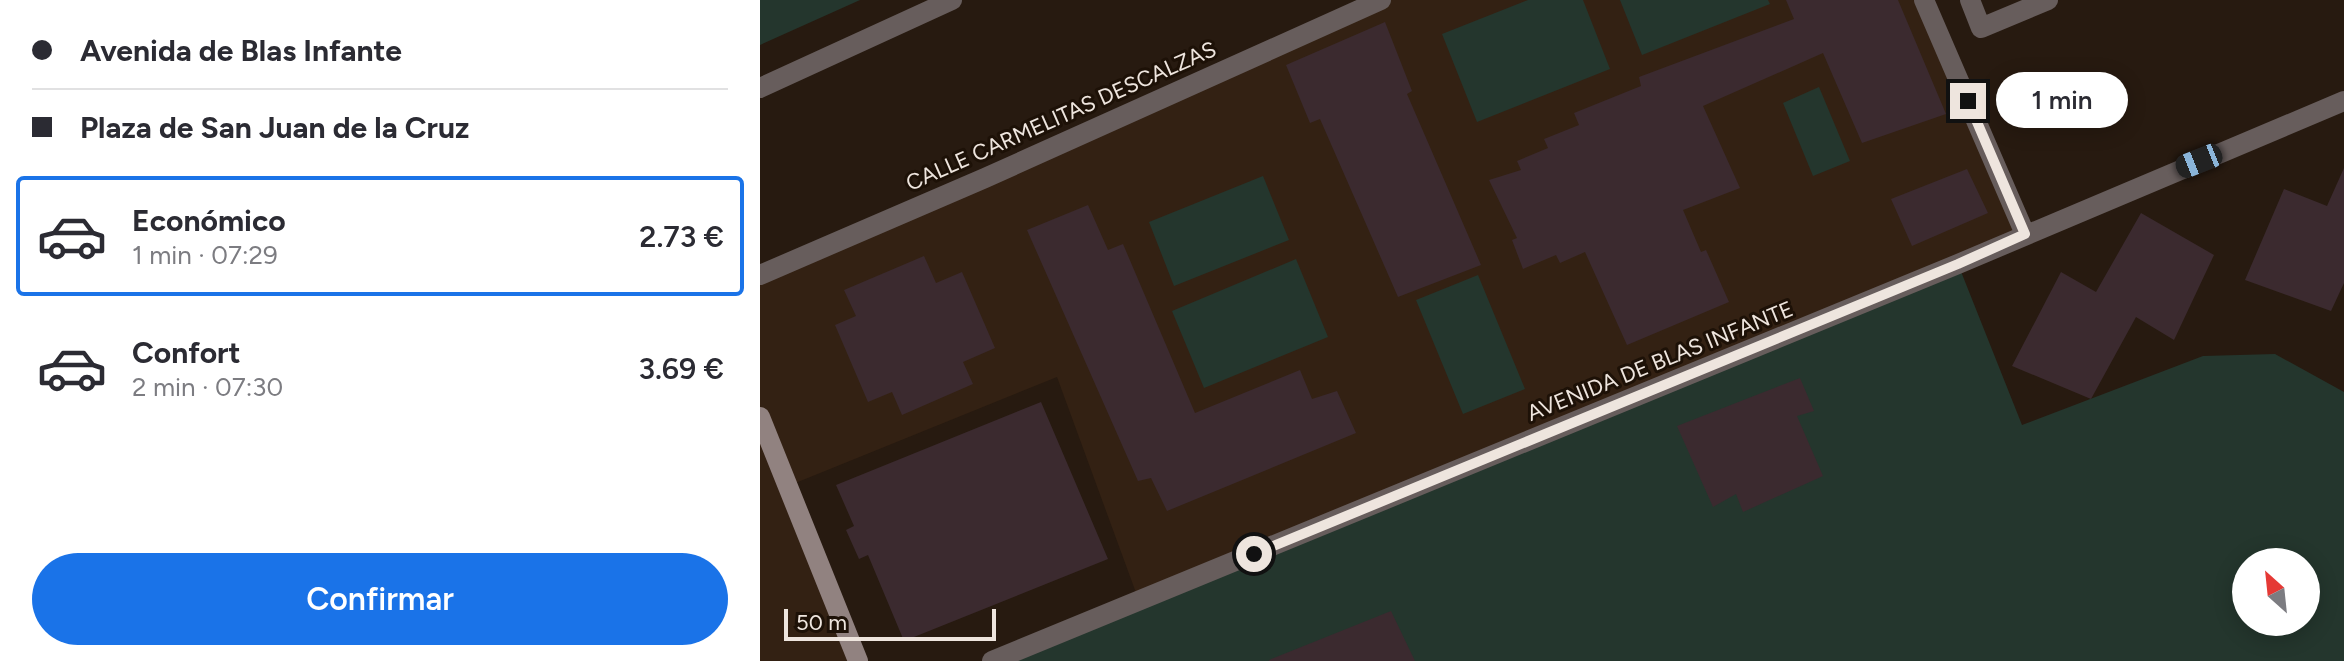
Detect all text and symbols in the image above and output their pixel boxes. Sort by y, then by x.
text: Avenida de Blas Infante [80,32,402,69]
street label: CALLE CARMELITAS DESCALZAS [902,35,1220,197]
callout: 1 min [1996,73,2128,129]
route end [1950,83,1986,119]
text: 1 min [2032,84,2092,116]
text: Plaza de San Juan de la Cruz [80,109,469,146]
car [2172,141,2226,181]
icon: car [36,200,108,272]
text: Económico [132,202,286,239]
text: 2.73 € [639,218,724,255]
text: 1 min · 07:29 [132,239,278,271]
street label: AVENIDA DE BLAS INFANTE [1523,295,1797,427]
icon: car [36,332,108,404]
text: Confort [132,334,241,371]
text: 3.69 € [638,350,724,387]
text: 2 min · 07:30 [132,371,283,403]
route start [1236,536,1272,572]
north arrow [2232,548,2320,636]
map controls [2232,548,2320,636]
button: Confirmar [32,553,728,645]
scale bar [784,605,996,641]
text: 50 m [796,609,847,636]

